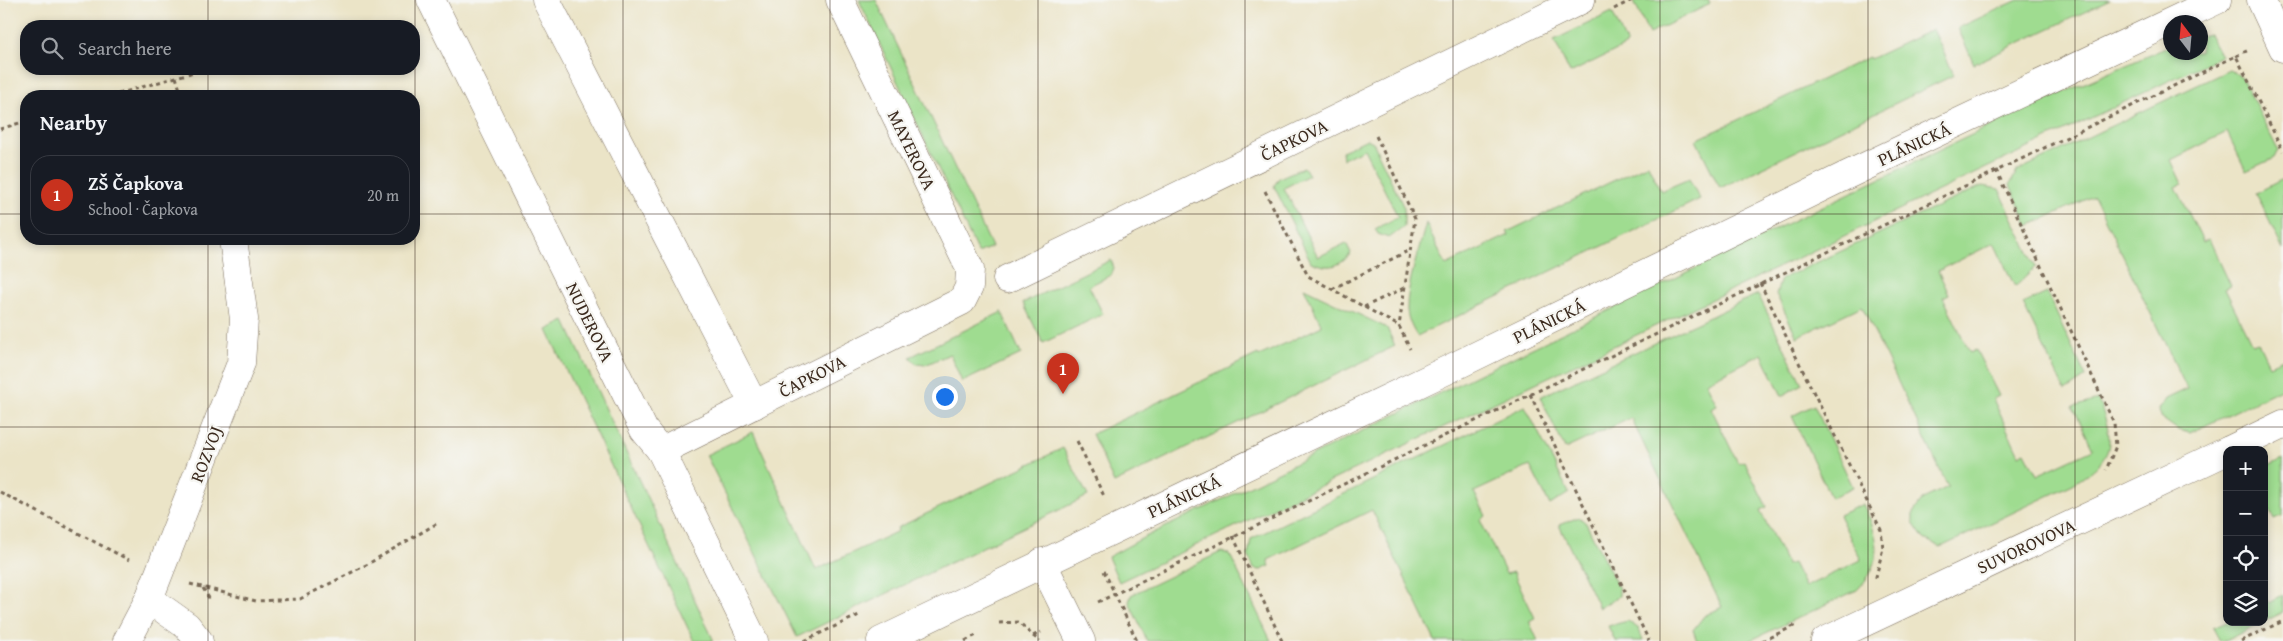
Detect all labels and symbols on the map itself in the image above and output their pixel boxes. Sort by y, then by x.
north arrow [2163,15,2208,60]
street label: MAYEROVA [881,106,943,195]
street label: ČAPKOVA [1256,112,1332,168]
street label: PLÁNICKÁ [1873,115,1955,173]
street label: NUDEROVA [559,278,621,366]
street label: PLÁNICKÁ [1508,292,1590,350]
street label: ČAPKOVA [774,348,850,404]
pin: 1 [1047,353,1079,394]
your location [932,384,958,410]
street label: ROZVOJ [183,422,229,486]
street label: PLÁNICKÁ [1143,467,1225,525]
street label: SUVOROVOVA [1972,511,2080,581]

